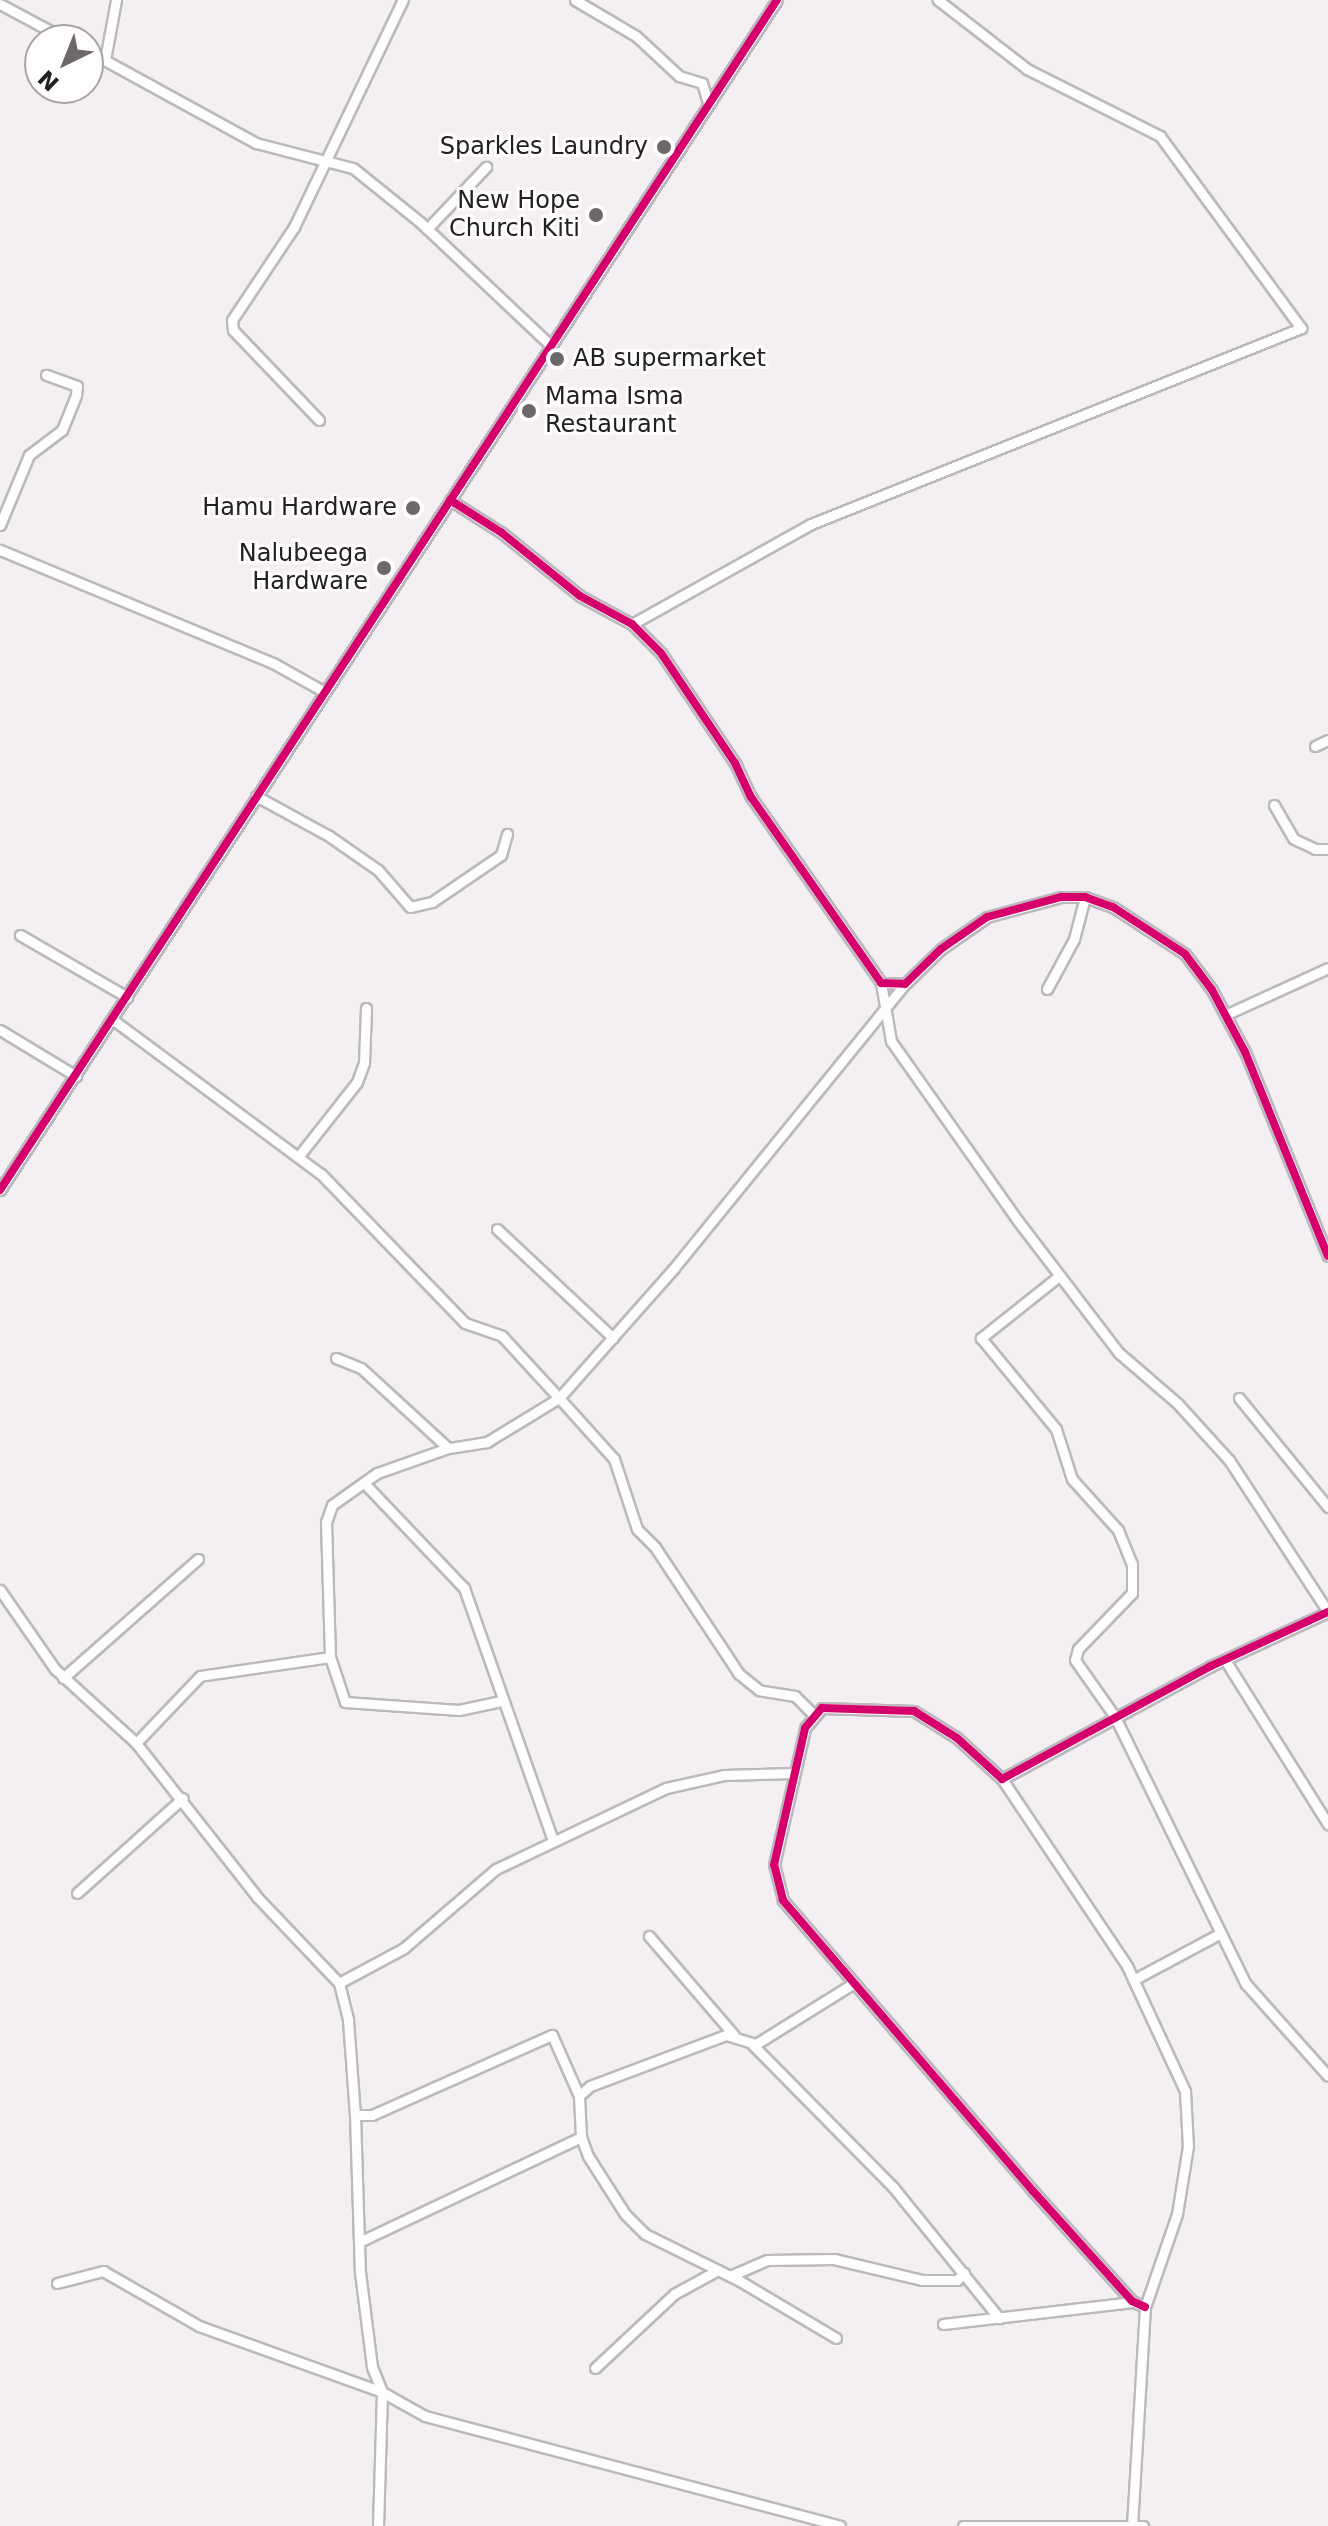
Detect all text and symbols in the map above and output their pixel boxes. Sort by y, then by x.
north arrow [24,24,104,104]
text: N [33,65,64,96]
place label: Sparkles Laundry [440,133,648,161]
marker: Sparkles Laundry [655,138,673,156]
place label: New Hope Church Kiti [449,187,580,243]
marker: New Hope Church Kiti [587,206,605,224]
place label: AB supermarket [573,345,766,373]
marker: AB supermarket [548,350,566,368]
place label: Mama Isma Restaurant [545,383,684,439]
marker: Mama Isma Restaurant [520,402,538,420]
place label: Hamu Hardware [202,494,397,522]
marker: Hamu Hardware [404,499,422,517]
place label: Nalubeega Hardware [239,540,368,596]
marker: Nalubeega Hardware [375,559,393,577]

